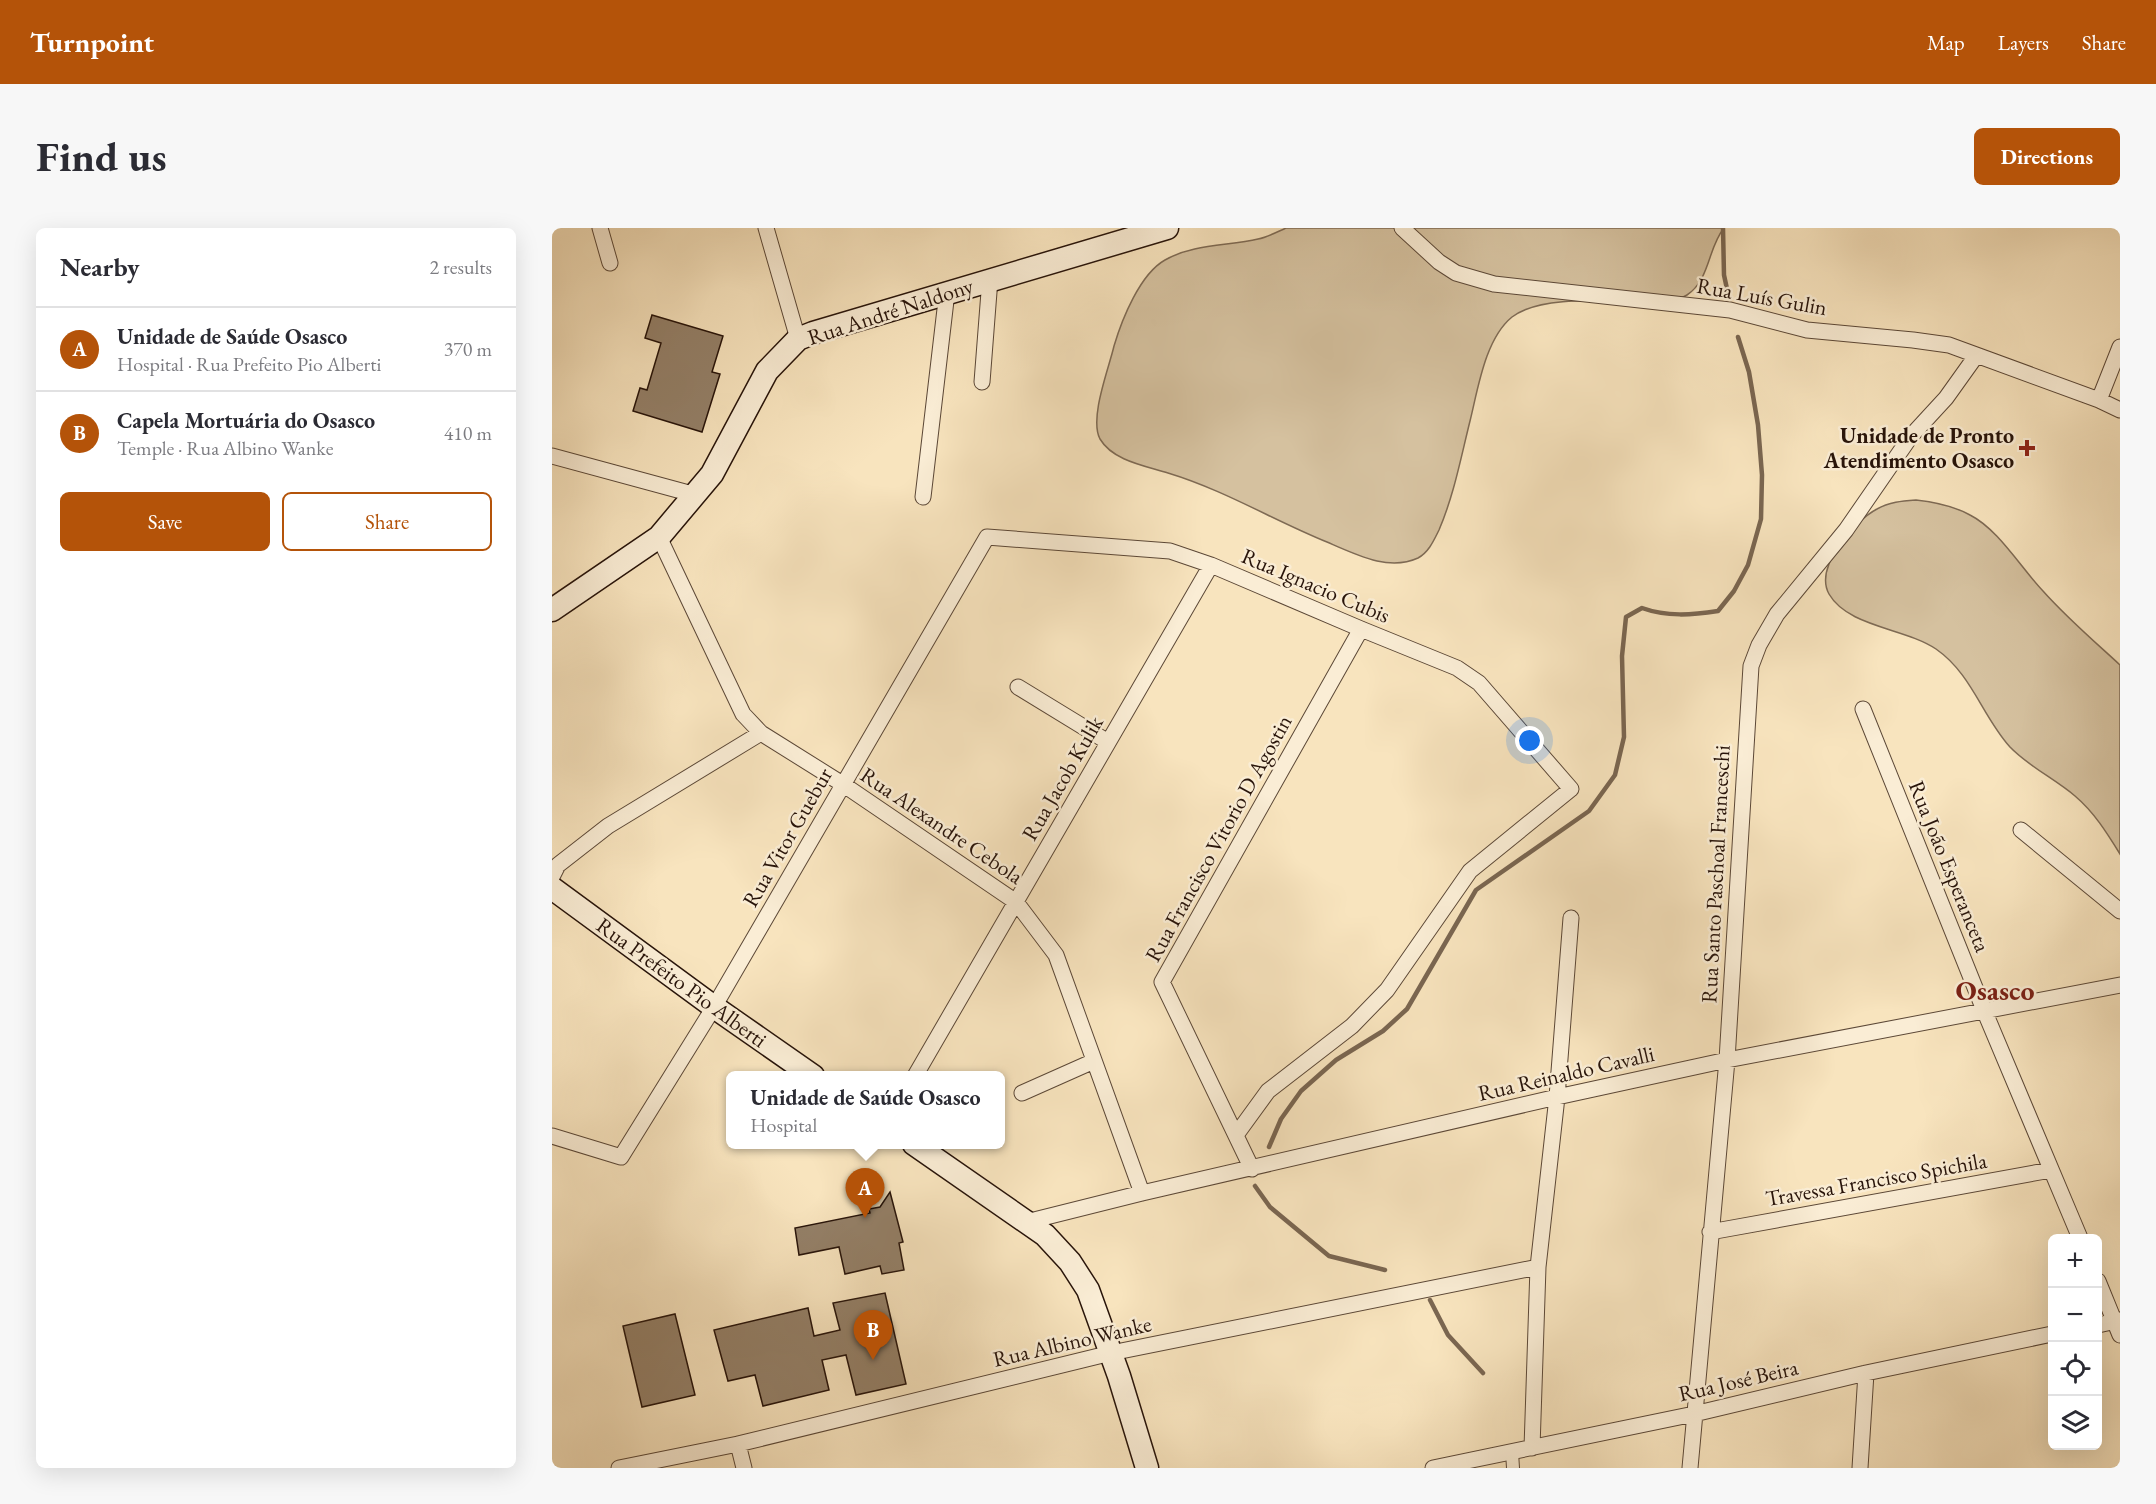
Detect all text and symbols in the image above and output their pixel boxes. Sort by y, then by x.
text: Turnpoint [30,24,154,60]
text: Map [1927,29,1965,56]
text: Layers [1998,29,2049,56]
text: Share [2082,29,2126,56]
button: Directions [1974,128,2120,185]
text: Find us [36,129,167,184]
text: Nearby [60,250,140,284]
text: 2 results [429,254,492,280]
street label: Rua André Naldony [804,271,977,352]
street label: Rua Luís Gulin [1695,271,1830,322]
text: Unidade de Saúde Osasco [117,322,347,351]
text: A [72,336,87,362]
text: 370 m [444,336,492,362]
text: Hospital · Rua Prefeito Pio Alberti [117,351,381,377]
text: Capela Mortuária do Osasco [117,406,375,435]
text: B [73,420,86,446]
text: 410 m [444,420,492,446]
place label: Unidade de Pronto Atendimento Osasco [1823,421,2014,475]
text: Temple · Rua Albino Wanke [117,435,333,461]
marker: Unidade de Pronto Atendimento Osasco [2018,439,2036,457]
button: Save [60,492,270,551]
button: Share [282,492,492,551]
street label: Rua Ignacio Cubis [1237,541,1394,630]
street label: Rua Francisco Vitorio D Agostin [1138,709,1299,967]
street label: Rua Jacob Kulik [1015,710,1110,846]
your location [1515,726,1544,755]
street label: Rua Santo Paschoal Franceschi [1694,744,1737,1004]
street label: Rua Alexandre Cebola [855,760,1029,891]
street label: Rua Vitor Guebur [736,762,839,912]
street label: Rua João Esperanceta [1902,776,1997,956]
street label: Rua Prefeito Pio Alberti [591,911,773,1054]
district label: Osasco [1955,972,2035,1008]
street label: Rua Reinaldo Cavalli [1475,1039,1657,1108]
popup [726,1071,1005,1149]
text: Unidade de Saúde Osasco [750,1083,981,1112]
text: Hospital [750,1112,817,1138]
street label: Travessa Francisco Spichila [1763,1146,1989,1213]
pin: A [846,1168,884,1218]
map controls [2048,1234,2102,1450]
button: + [2048,1234,2102,1288]
button: − [2048,1288,2102,1342]
street label: Rua Albino Wanke [990,1309,1155,1374]
pin: B [854,1310,892,1360]
button: locate [2048,1342,2102,1396]
street label: Rua José Beira [1675,1353,1801,1408]
button: layers [2048,1396,2102,1450]

